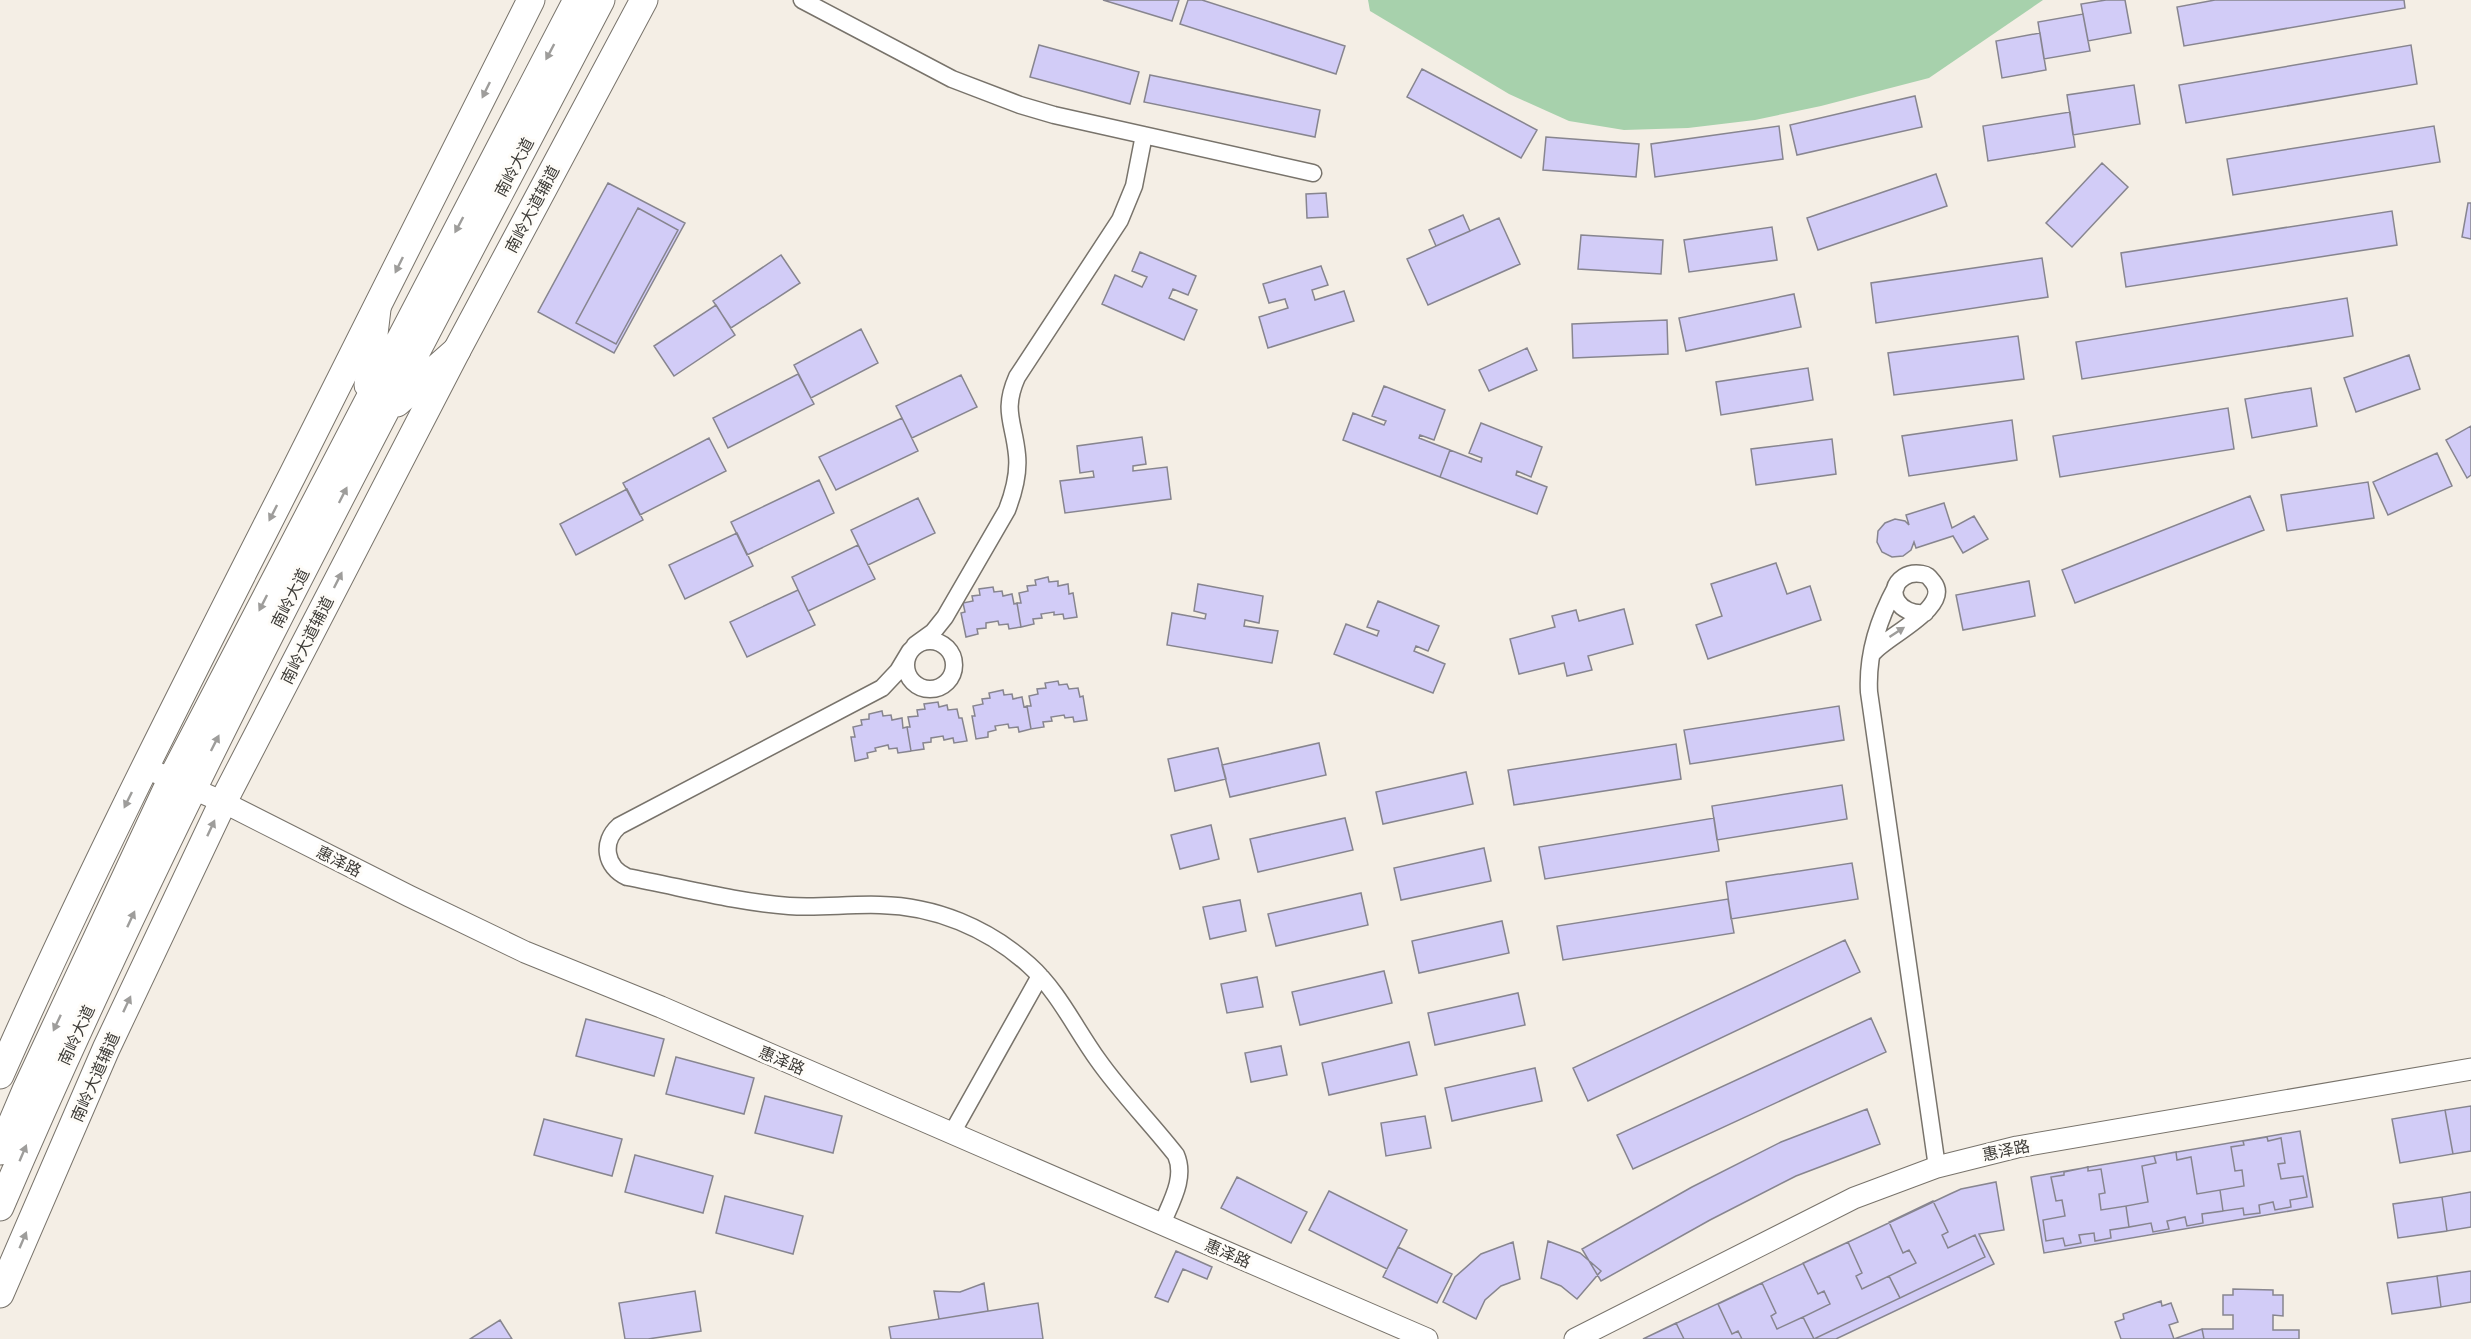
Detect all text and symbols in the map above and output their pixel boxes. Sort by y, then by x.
one-way arrow [545,43,555,61]
one-way arrow [482,81,492,99]
street label: 南岭大道 [487,133,539,200]
street label: 南岭大道辅道 [498,161,564,257]
one-way arrow [454,216,464,233]
one-way arrow [395,256,404,273]
one-way arrow [338,486,348,503]
one-way arrow [268,505,278,522]
street label: 南岭大道 [264,564,314,632]
one-way arrow [333,571,343,588]
street label: 南岭大道辅道 [274,591,339,688]
one-way arrow [258,594,268,611]
one-way arrow [1889,627,1905,638]
one-way arrow [210,734,220,751]
one-way arrow [124,791,133,808]
one-way arrow [206,820,215,837]
street label: 惠泽路 [313,839,366,882]
one-way arrow [126,910,135,927]
one-way arrow [123,996,132,1013]
street label: 南岭大道 [51,1000,99,1069]
one-way arrow [53,1015,62,1032]
street label: 南岭大道辅道 [64,1028,125,1125]
street label: 惠泽路 [756,1039,809,1080]
street label: 惠泽路 [1980,1132,2032,1166]
one-way arrow [19,1144,28,1162]
one-way arrow [18,1231,28,1249]
street label: 惠泽路 [1202,1232,1255,1273]

